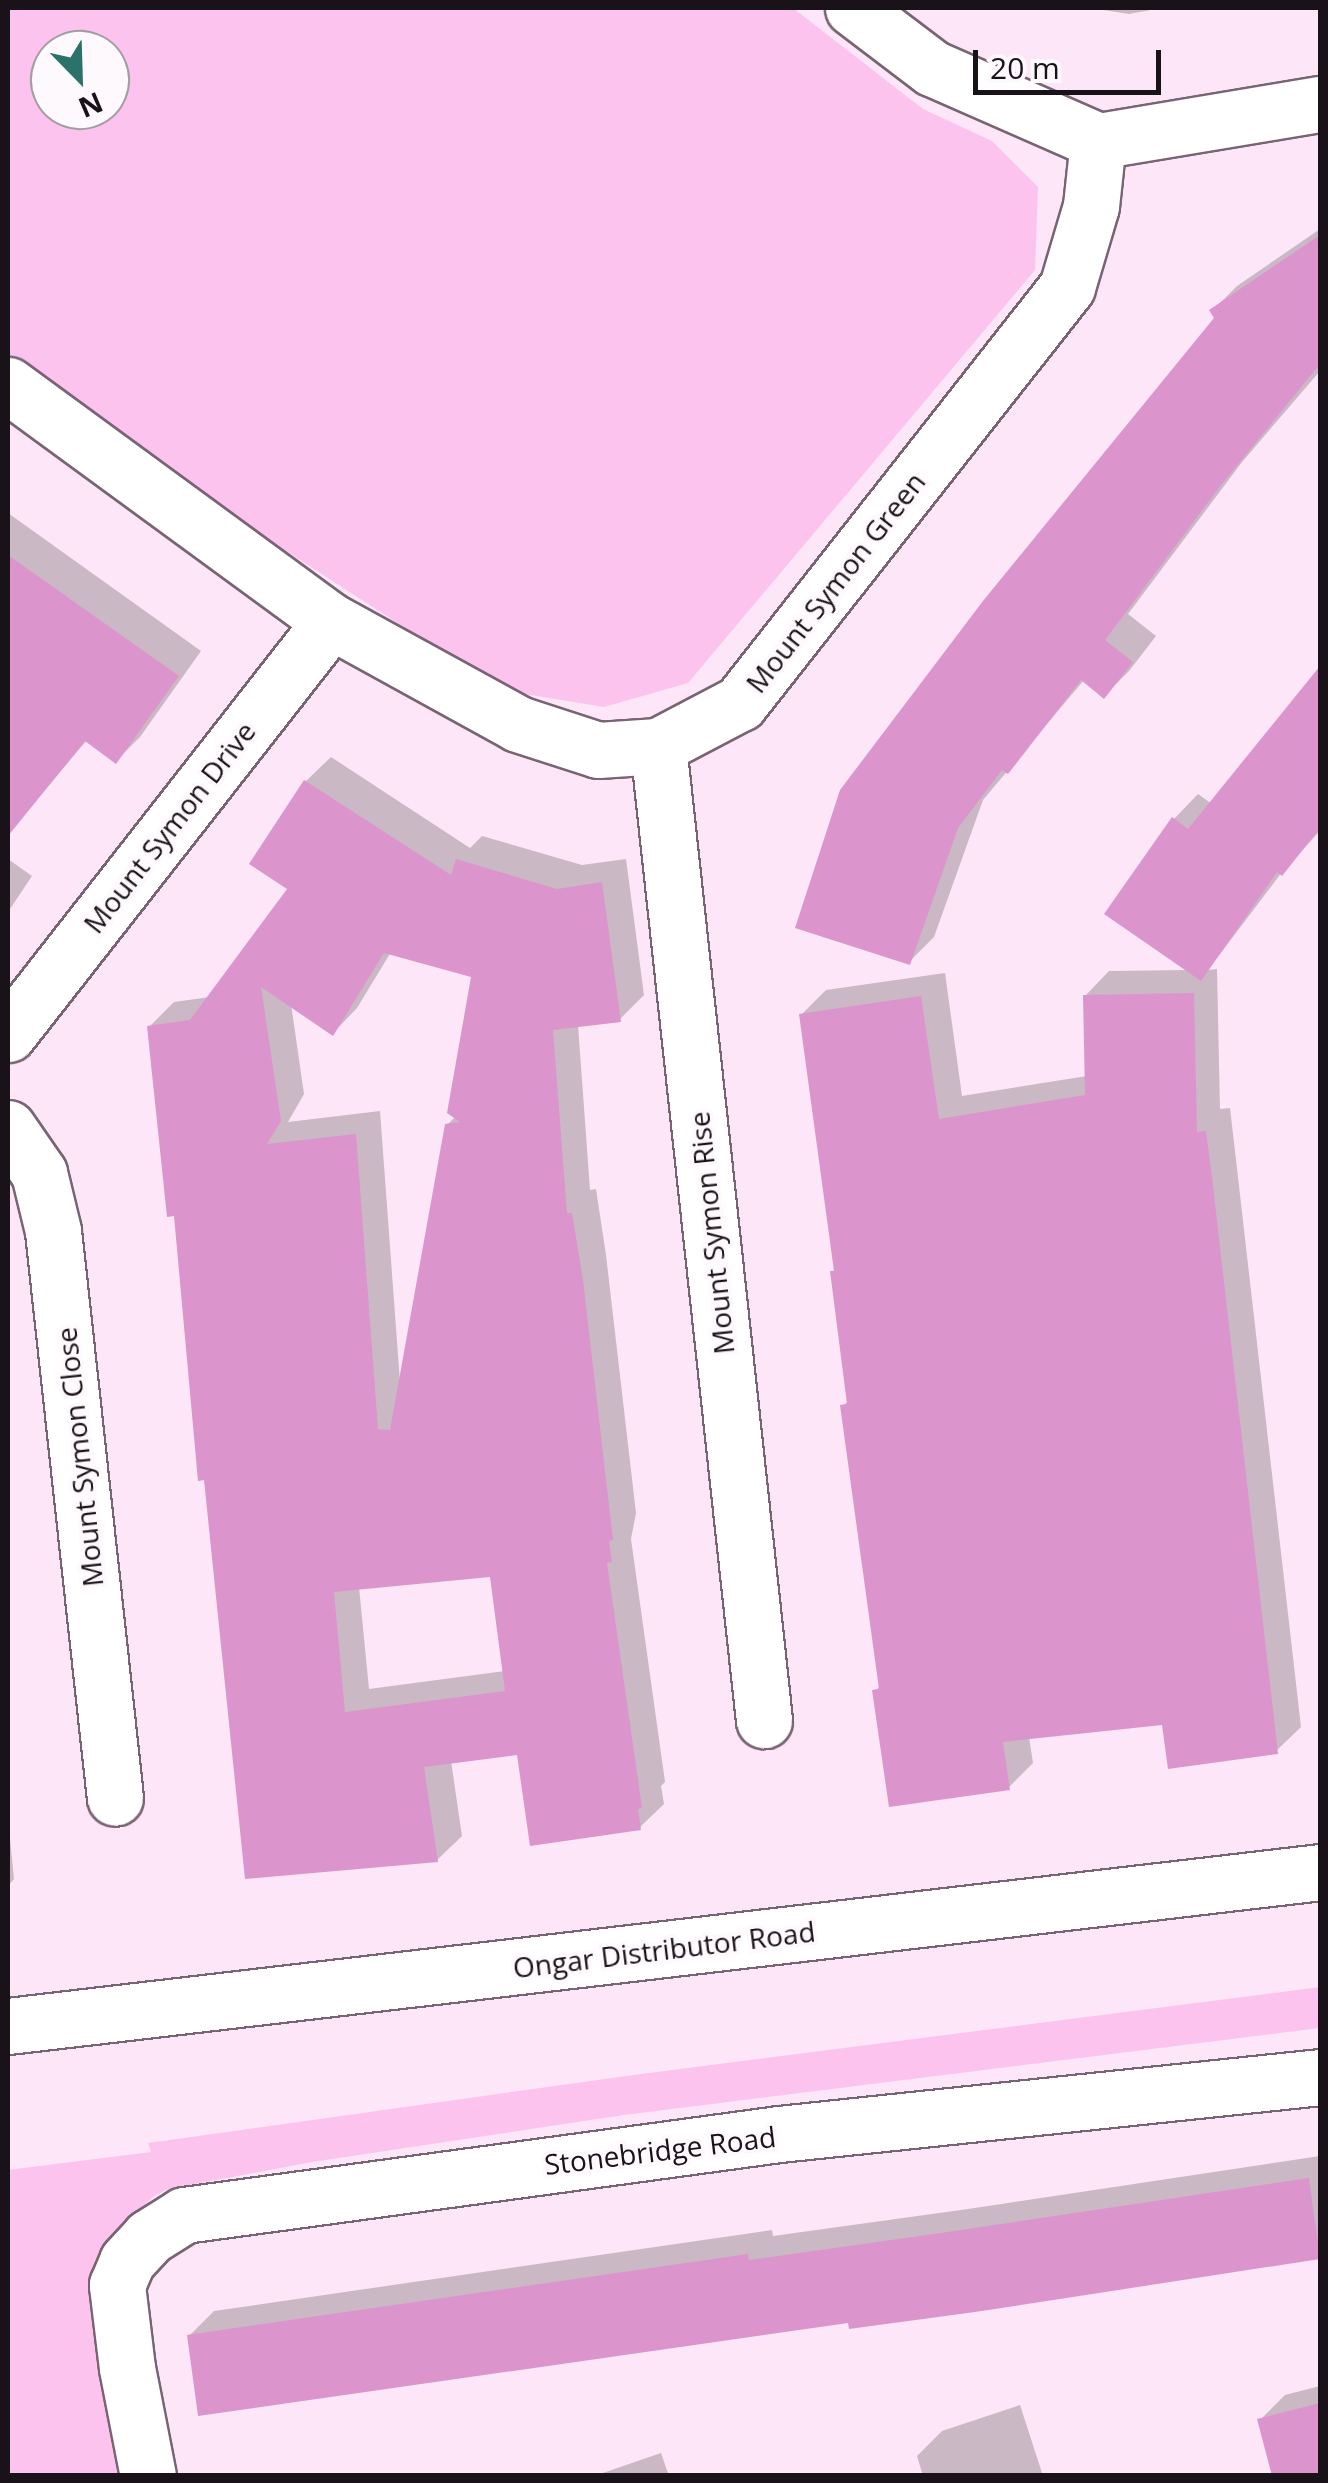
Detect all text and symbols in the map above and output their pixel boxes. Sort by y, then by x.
north arrow [30,30,130,130]
scale bar [978,30,1166,92]
text: 20 m [990,47,1060,88]
text: N [73,84,109,128]
street label: Mount Symon Green [738,465,932,699]
street label: Mount Symon Drive [76,715,262,939]
street label: Mount Symon Rise [682,1110,740,1356]
street label: Mount Symon Close [49,1326,109,1588]
street label: Ongar Distributor Road [511,1914,817,1984]
street label: Stonebridge Road [542,2119,778,2181]

